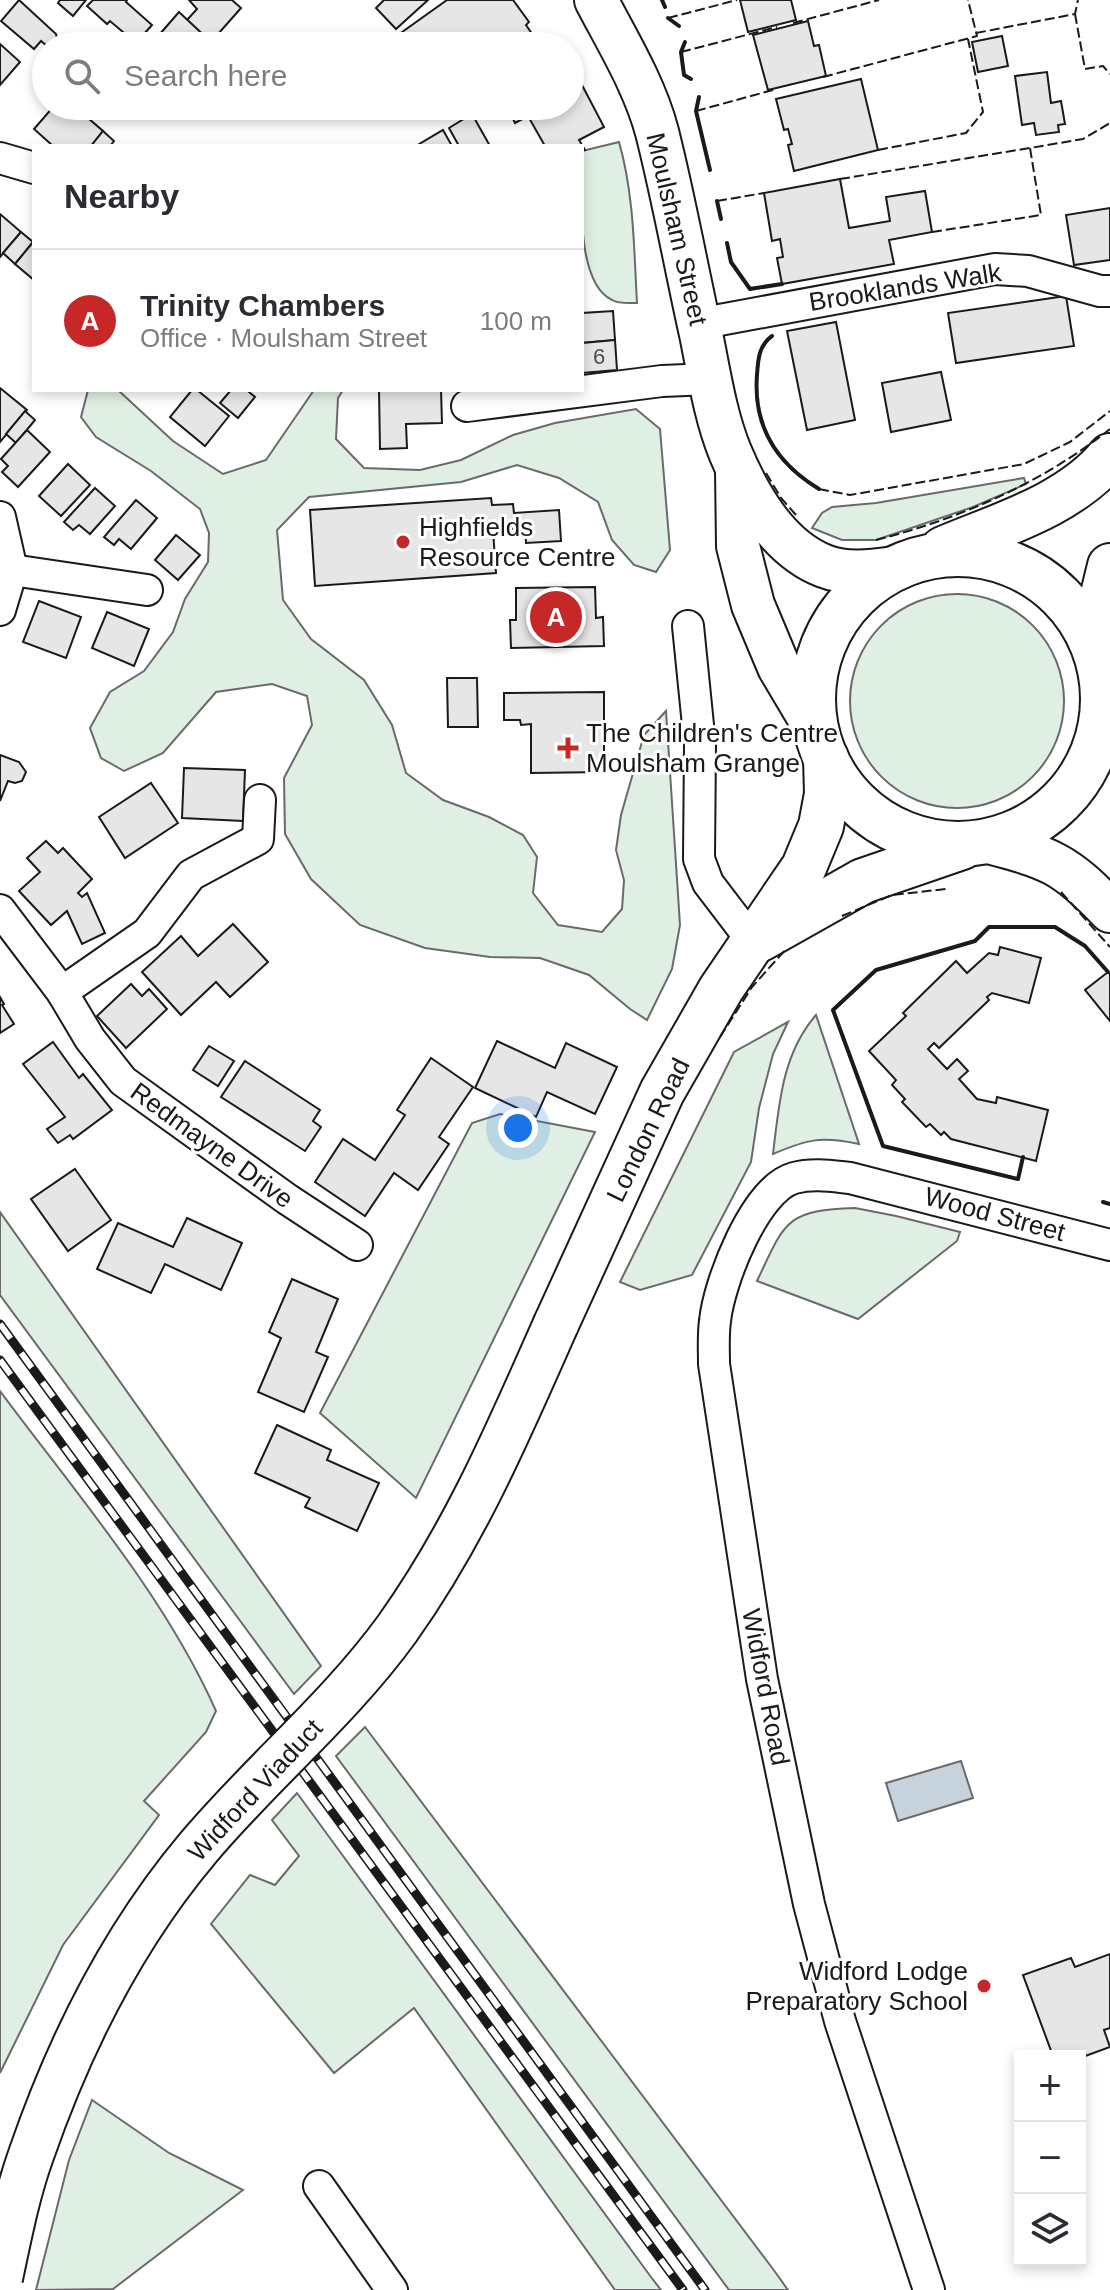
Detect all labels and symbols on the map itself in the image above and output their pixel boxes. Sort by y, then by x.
street label: Moulsham Street [640,130,714,329]
street label: Brooklands Walk [807,257,1004,317]
house number: 6 [593,344,605,369]
place label: Highfields Resource Centre [419,512,616,572]
marker: Highfields Resource Centre [394,533,412,551]
pin: A [530,587,582,647]
place label: The Children's Centre Moulsham Grange [586,718,838,778]
marker: The Children's Centre Moulsham Grange [557,737,579,759]
street label: London Road [600,1053,696,1207]
street label: Redmayne Drive [125,1076,299,1214]
your location [498,1108,538,1148]
street label: Wood Street [922,1181,1069,1247]
street label: Widford Road [736,1606,796,1768]
street label: Widford Viaduct [182,1712,329,1867]
place label: Widford Lodge Preparatory School [745,1956,968,2016]
marker: Widford Lodge Preparatory School [975,1977,993,1995]

